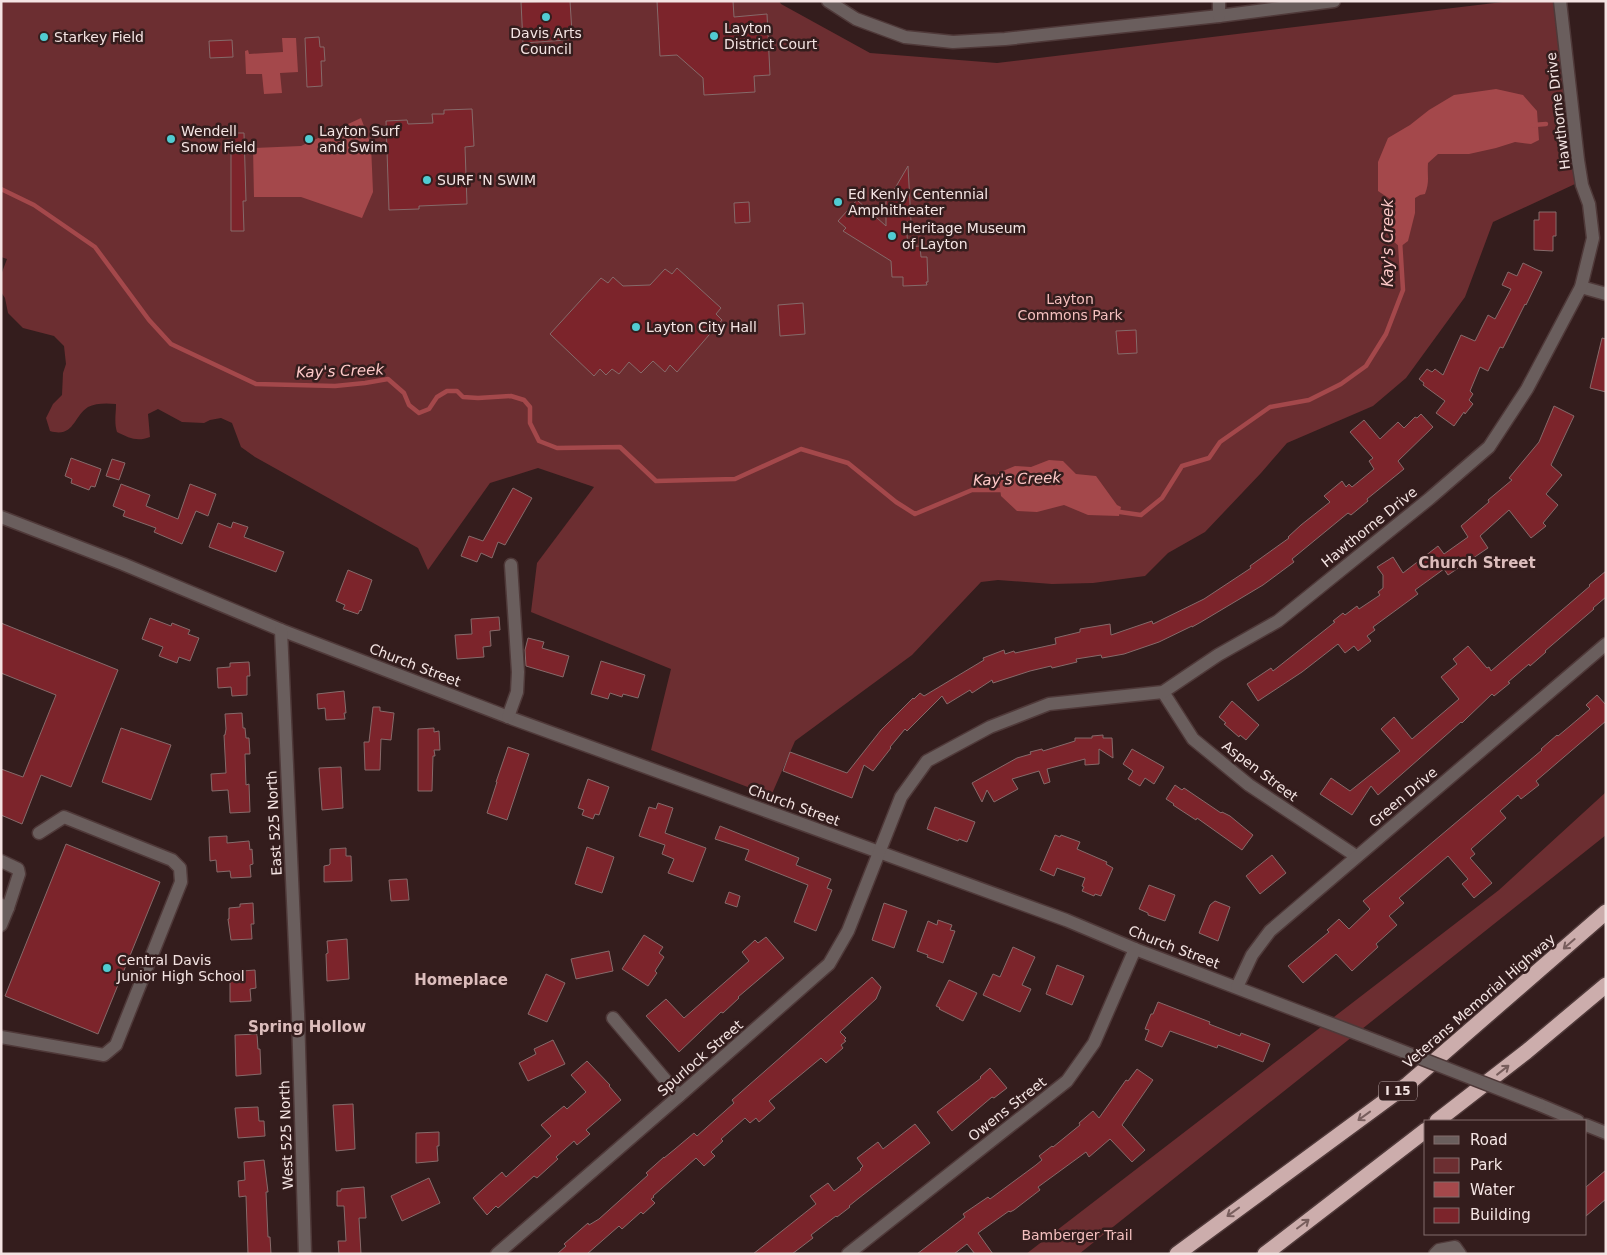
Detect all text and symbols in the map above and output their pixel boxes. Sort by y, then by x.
marker: Davis Arts Council [540,11,552,23]
place label: Layton District Court [724,20,818,52]
place label: Davis Arts Council [510,25,582,57]
place label: Starkey Field [54,29,144,45]
marker: Layton District Court [708,30,720,42]
marker: Starkey Field [38,31,50,43]
street label: Hawthorne Drive [1543,51,1573,171]
place label: Wendell Snow Field [181,123,256,155]
place label: Layton Surf and Swim [319,123,401,155]
marker: Wendell Snow Field [165,133,177,145]
marker: Layton Surf and Swim [303,133,315,145]
place label: SURF 'N SWIM [437,172,536,188]
marker: SURF 'N SWIM [421,174,433,186]
place label: Ed Kenly Centennial Amphitheater [848,186,988,218]
marker: Ed Kenly Centennial Amphitheater [832,196,844,208]
water label: Kay's Creek [1379,198,1397,287]
place label: Heritage Museum of Layton [902,220,1026,252]
marker: Heritage Museum of Layton [886,230,898,242]
park label: Layton Commons Park [1017,291,1123,323]
place label: Layton City Hall [646,319,757,335]
marker: Layton City Hall [630,321,642,333]
water label: Kay's Creek [296,360,386,382]
water label: Kay's Creek [973,468,1063,490]
street label: Hawthorne Drive [1318,484,1420,570]
district label: Church Street [1418,554,1536,572]
street label: Church Street [367,640,463,690]
street label: Aspen Street [1219,737,1301,805]
street label: Green Drive [1366,764,1440,830]
street label: East 525 North [263,770,285,876]
street label: Church Street [746,781,843,829]
street label: Church Street [1126,922,1222,972]
street label: Veterans Memorial Highway [1400,931,1558,1071]
one-way arrow [1563,938,1576,949]
place label: Central Davis Junior High School [116,952,245,984]
marker: Central Davis Junior High School [101,962,113,974]
district label: Homeplace [414,971,508,989]
street label: Spurlock Street [654,1016,746,1099]
district label: Spring Hollow [248,1018,366,1036]
one-way arrow [1496,1064,1509,1075]
street label: Owens Street [965,1073,1049,1144]
street label: West 525 North [276,1080,296,1190]
road number: I 15 [1379,1082,1417,1100]
one-way arrow [1357,1111,1371,1121]
legend [1424,1120,1587,1235]
text: Road [1470,1131,1508,1149]
text: Park [1470,1156,1503,1174]
text: Water [1470,1181,1515,1199]
text: Building [1470,1206,1531,1224]
one-way arrow [1227,1207,1240,1218]
one-way arrow [1296,1219,1310,1229]
park label: Bamberger Trail [1021,1227,1133,1243]

